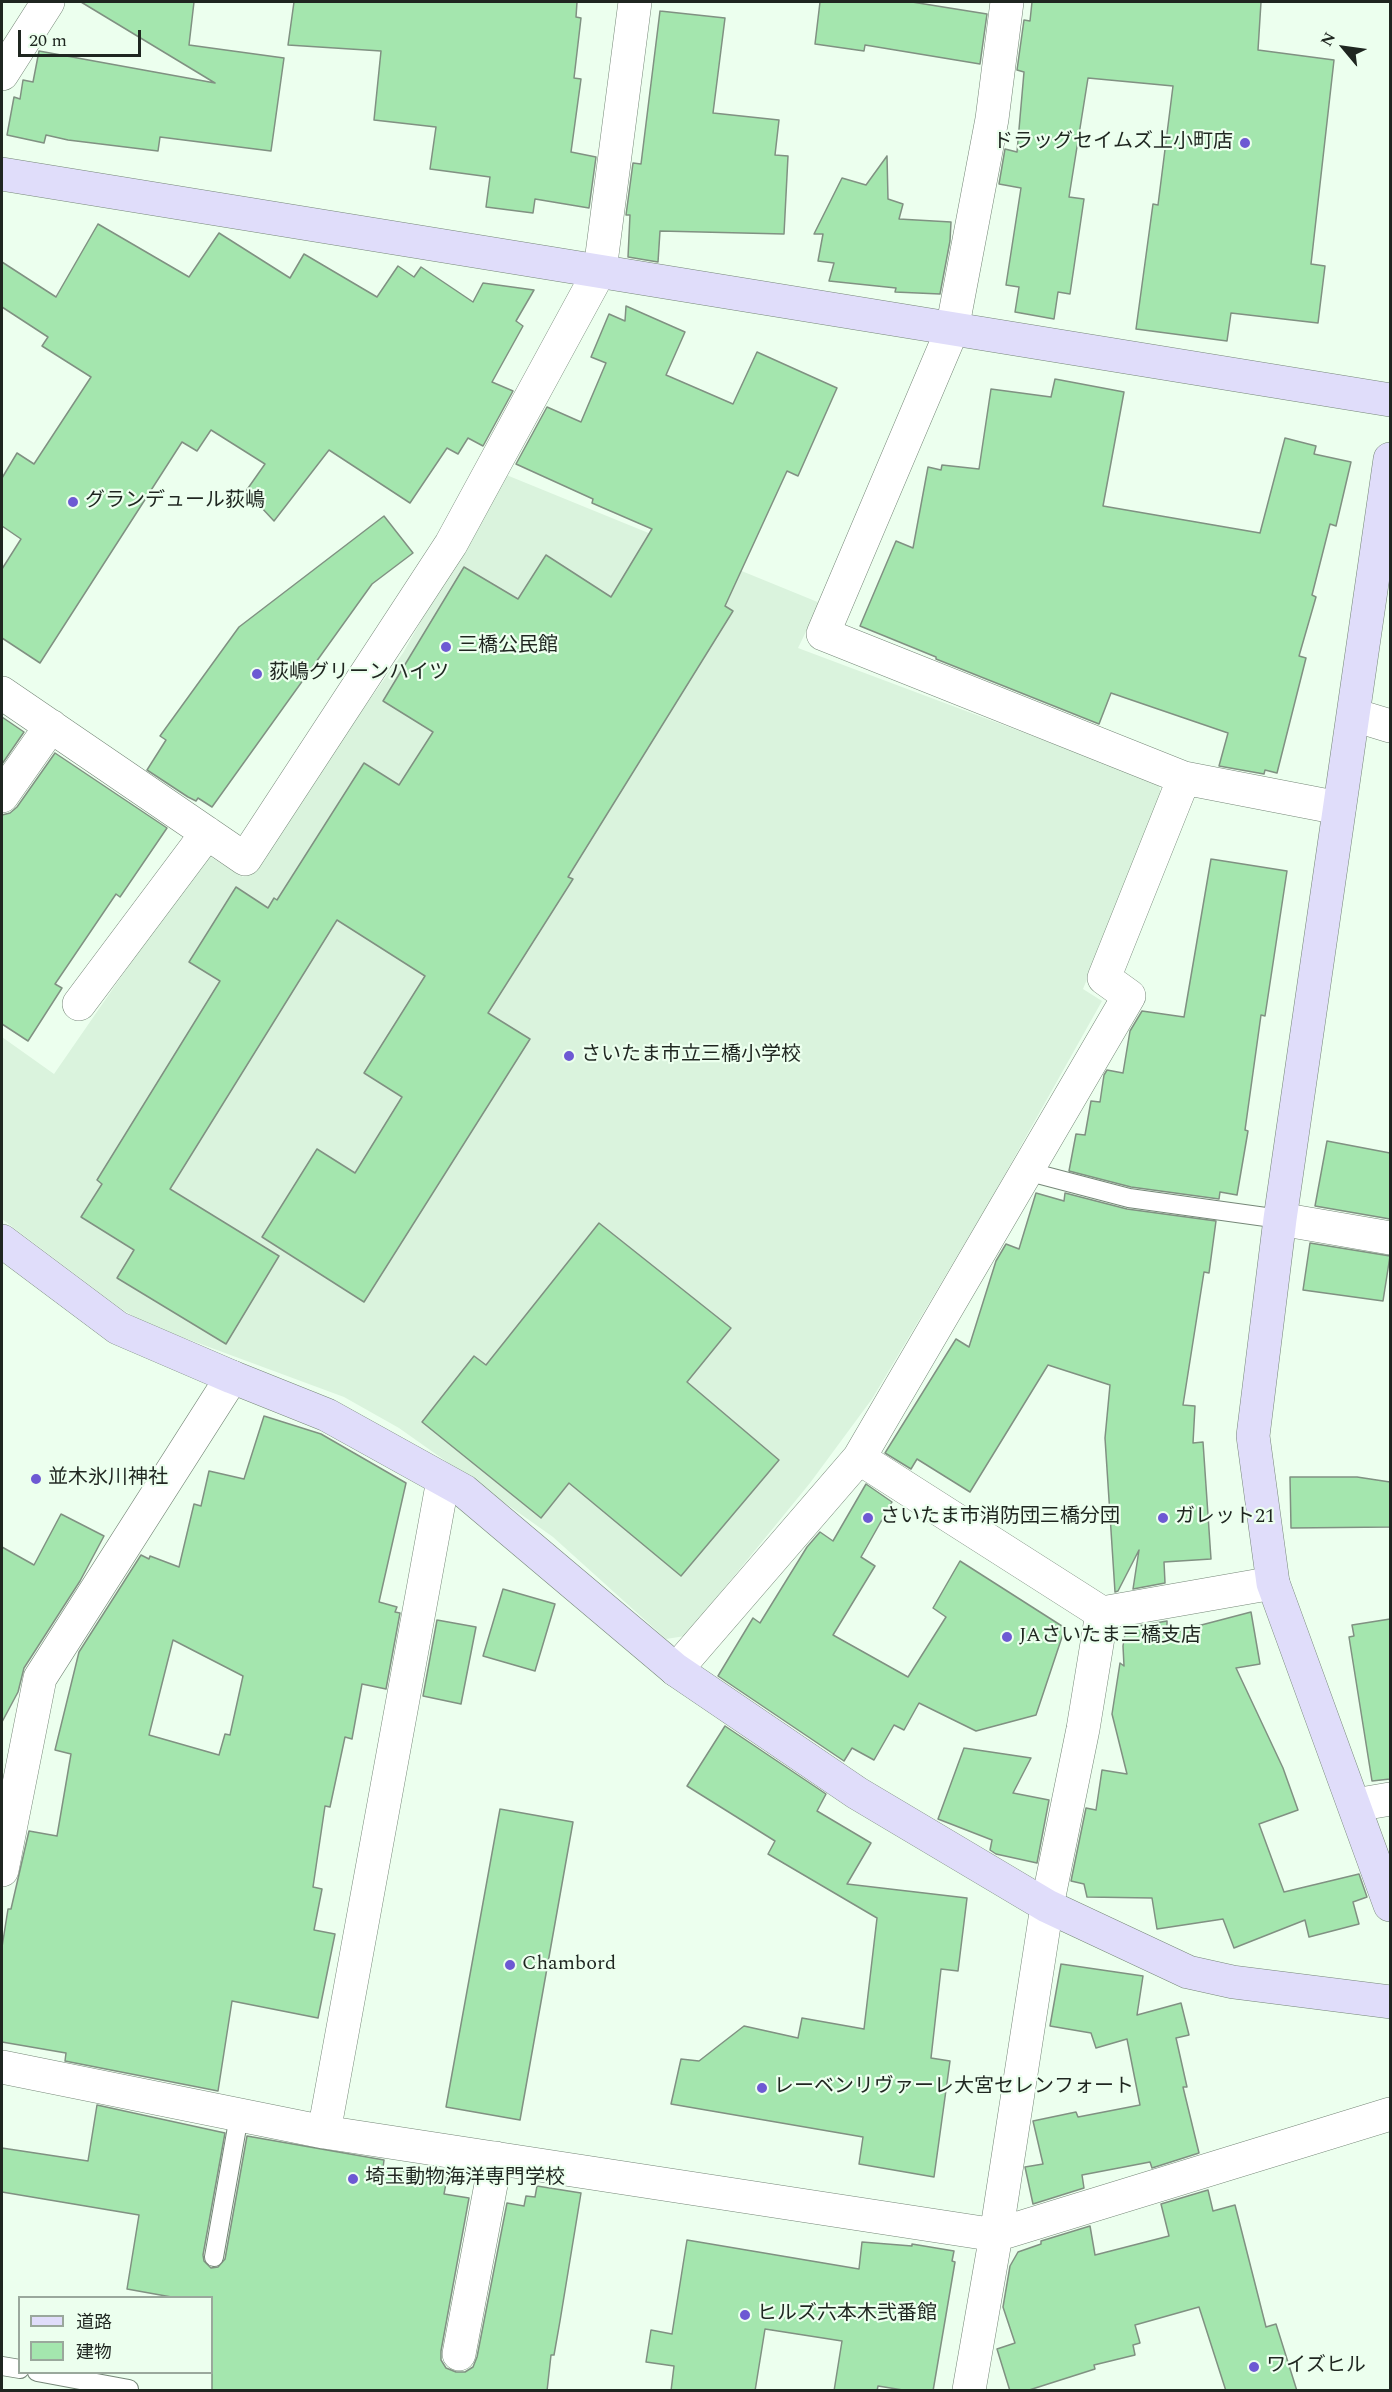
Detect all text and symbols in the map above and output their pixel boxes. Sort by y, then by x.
scale bar [21,18,144,56]
north arrow [1314,18,1374,78]
text: 20 m [29,27,67,54]
text: N [1315,28,1342,51]
place label: ドラッグセイムズ上小町店 [993,131,1233,155]
marker: ドラッグセイムズ上小町店 [1238,136,1252,150]
place label: グランデュール荻嶋 [85,490,265,514]
marker: グランデュール荻嶋 [66,495,80,509]
place label: 三橋公民館 [458,635,558,659]
marker: 三橋公民館 [439,640,453,654]
place label: 荻嶋グリーンハイツ [269,662,449,686]
marker: 荻嶋グリーンハイツ [250,667,264,681]
place label: さいたま市立三橋小学校 [581,1044,801,1068]
marker: さいたま市立三橋小学校 [562,1049,576,1063]
place label: 並木氷川神社 [48,1467,168,1491]
marker: 並木氷川神社 [29,1472,43,1486]
place label: さいたま市消防団三橋分団 [880,1506,1120,1530]
place label: ガレット21 [1175,1506,1275,1530]
marker: さいたま市消防団三橋分団 [861,1511,875,1525]
marker: ガレット21 [1156,1511,1170,1525]
place label: JAさいたま三橋支店 [1019,1625,1201,1649]
marker: JAさいたま三橋支店 [1000,1630,1014,1644]
place label: Chambord [522,1953,616,1977]
marker: Chambord [503,1958,517,1972]
place label: レーベンリヴァーレ大宮セレンフォート [774,2076,1134,2100]
marker: レーベンリヴァーレ大宮セレンフォート [755,2081,769,2095]
place label: 埼玉動物海洋専門学校 [365,2167,565,2191]
marker: 埼玉動物海洋専門学校 [346,2172,360,2186]
legend [18,2296,213,2374]
place label: ヒルズ六本木弐番館 [757,2303,937,2327]
marker: ヒルズ六本木弐番館 [738,2308,752,2322]
text: 道路 [76,2309,112,2336]
text: 建物 [76,2339,112,2366]
place label: ワイズヒル [1266,2355,1366,2379]
marker: ワイズヒル [1247,2360,1261,2374]

